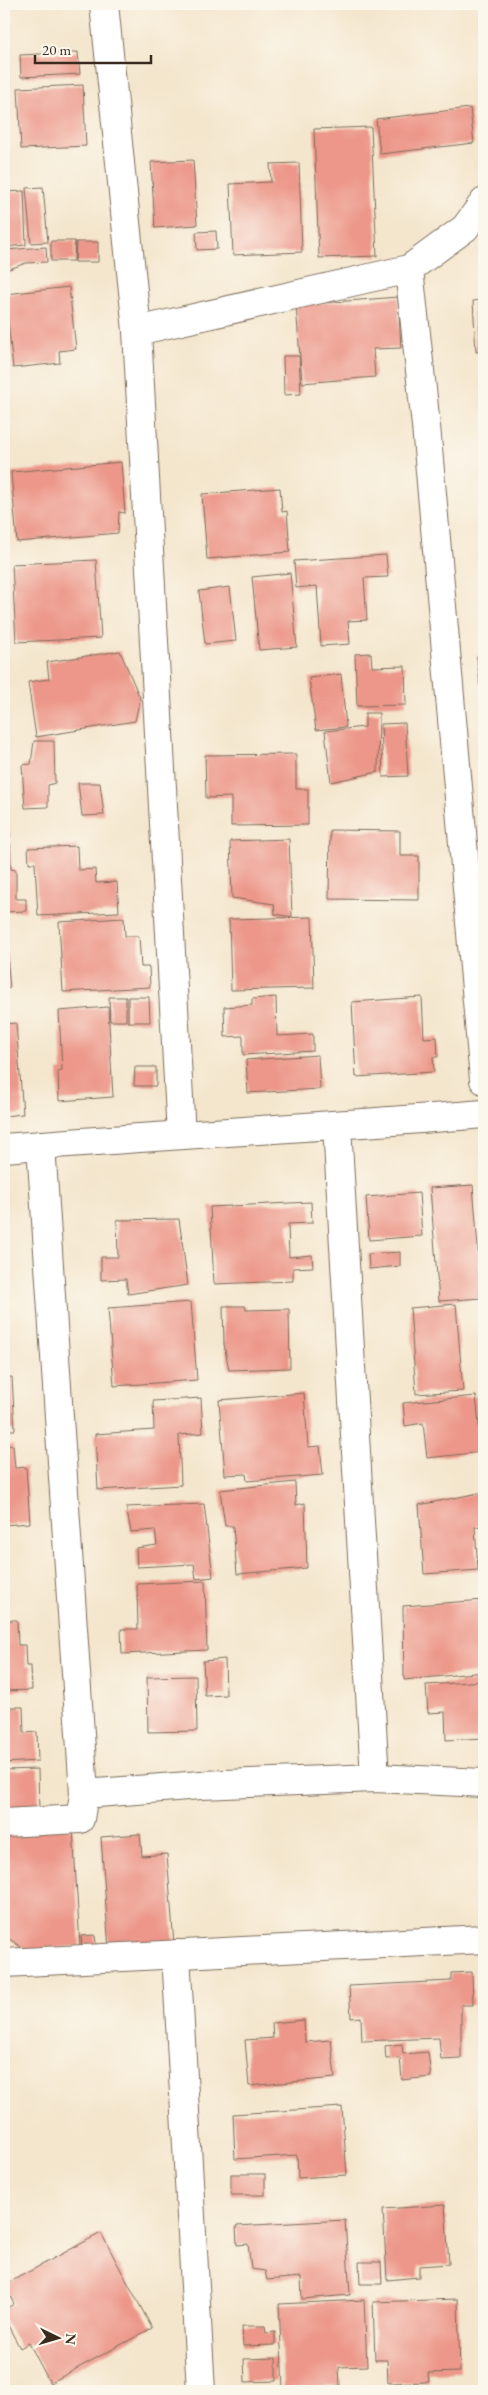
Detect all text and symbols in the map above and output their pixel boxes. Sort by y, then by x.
scale bar [35,32,151,64]
text: 20 m [42,40,71,59]
north arrow [32,2312,82,2362]
text: N [61,2333,80,2346]

